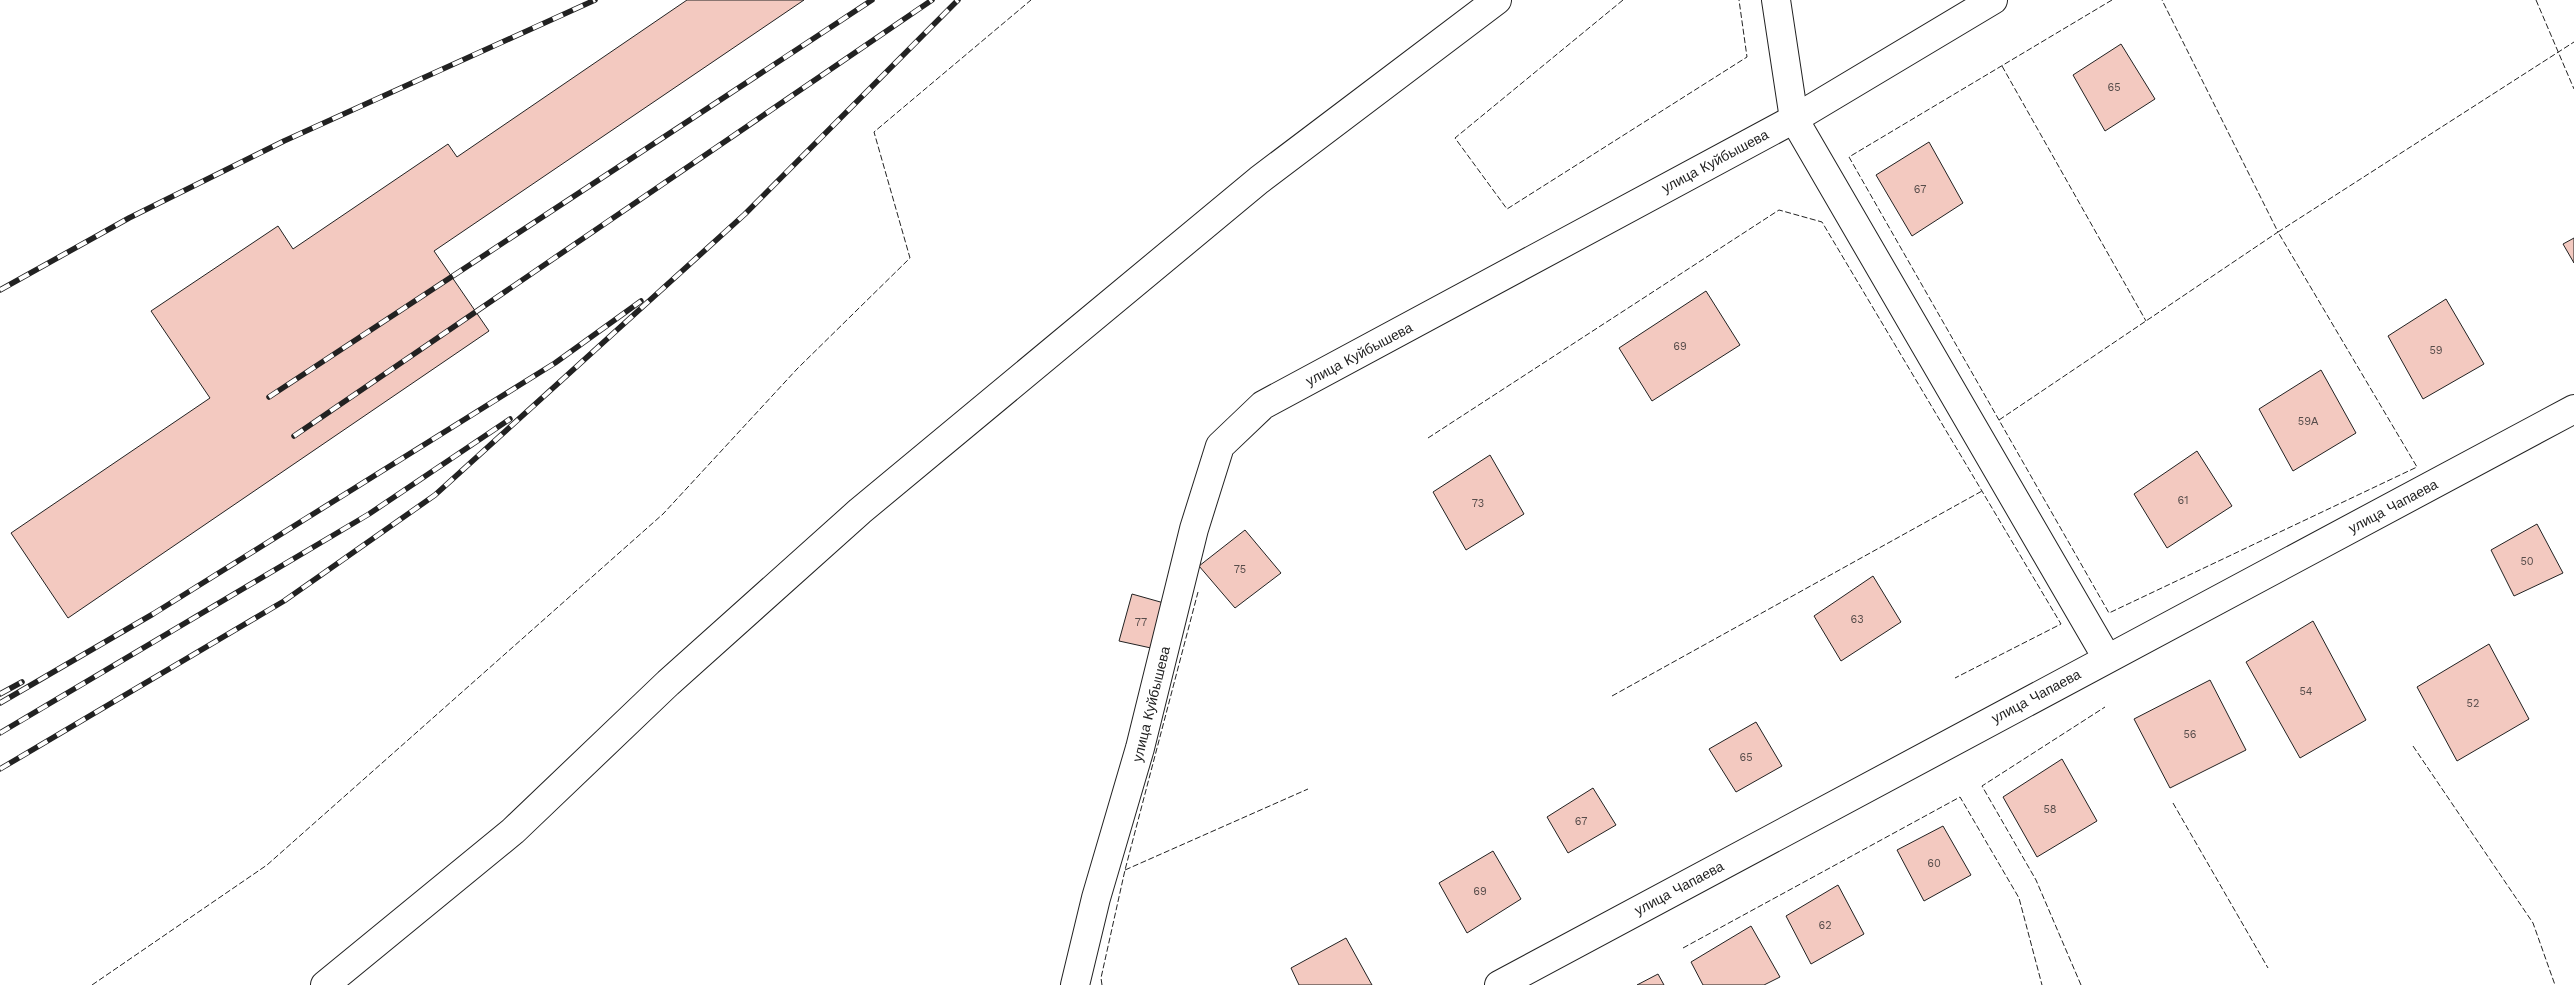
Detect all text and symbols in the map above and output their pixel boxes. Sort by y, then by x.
house number: 65 [2107,81,2121,94]
street label: улица Куйбышева [1659,126,1771,196]
house number: 67 [1914,183,1926,196]
street label: улица Куйбышева [1303,319,1415,389]
house number: 69 [1673,340,1687,353]
house number: 59 [2429,344,2443,357]
house number: 59А [2298,415,2319,428]
street label: улица Чапаева [2346,476,2440,536]
house number: 61 [2178,494,2188,507]
house number: 73 [1472,497,1484,510]
house number: 50 [2520,555,2534,568]
house number: 75 [1234,563,1246,576]
house number: 63 [1850,613,1864,626]
house number: 77 [1135,616,1147,629]
street label: улица Куйбышева [1129,644,1173,763]
street label: улица Чапаева [1989,666,2083,726]
house number: 54 [2299,685,2313,698]
house number: 52 [2467,697,2479,710]
house number: 56 [2183,728,2197,741]
house number: 65 [1739,751,1753,764]
house number: 58 [2043,803,2057,816]
house number: 67 [1575,815,1587,828]
house number: 60 [1927,857,1941,870]
street label: улица Чапаева [1632,858,1726,918]
house number: 69 [1473,885,1487,898]
house number: 62 [1818,919,1832,932]

